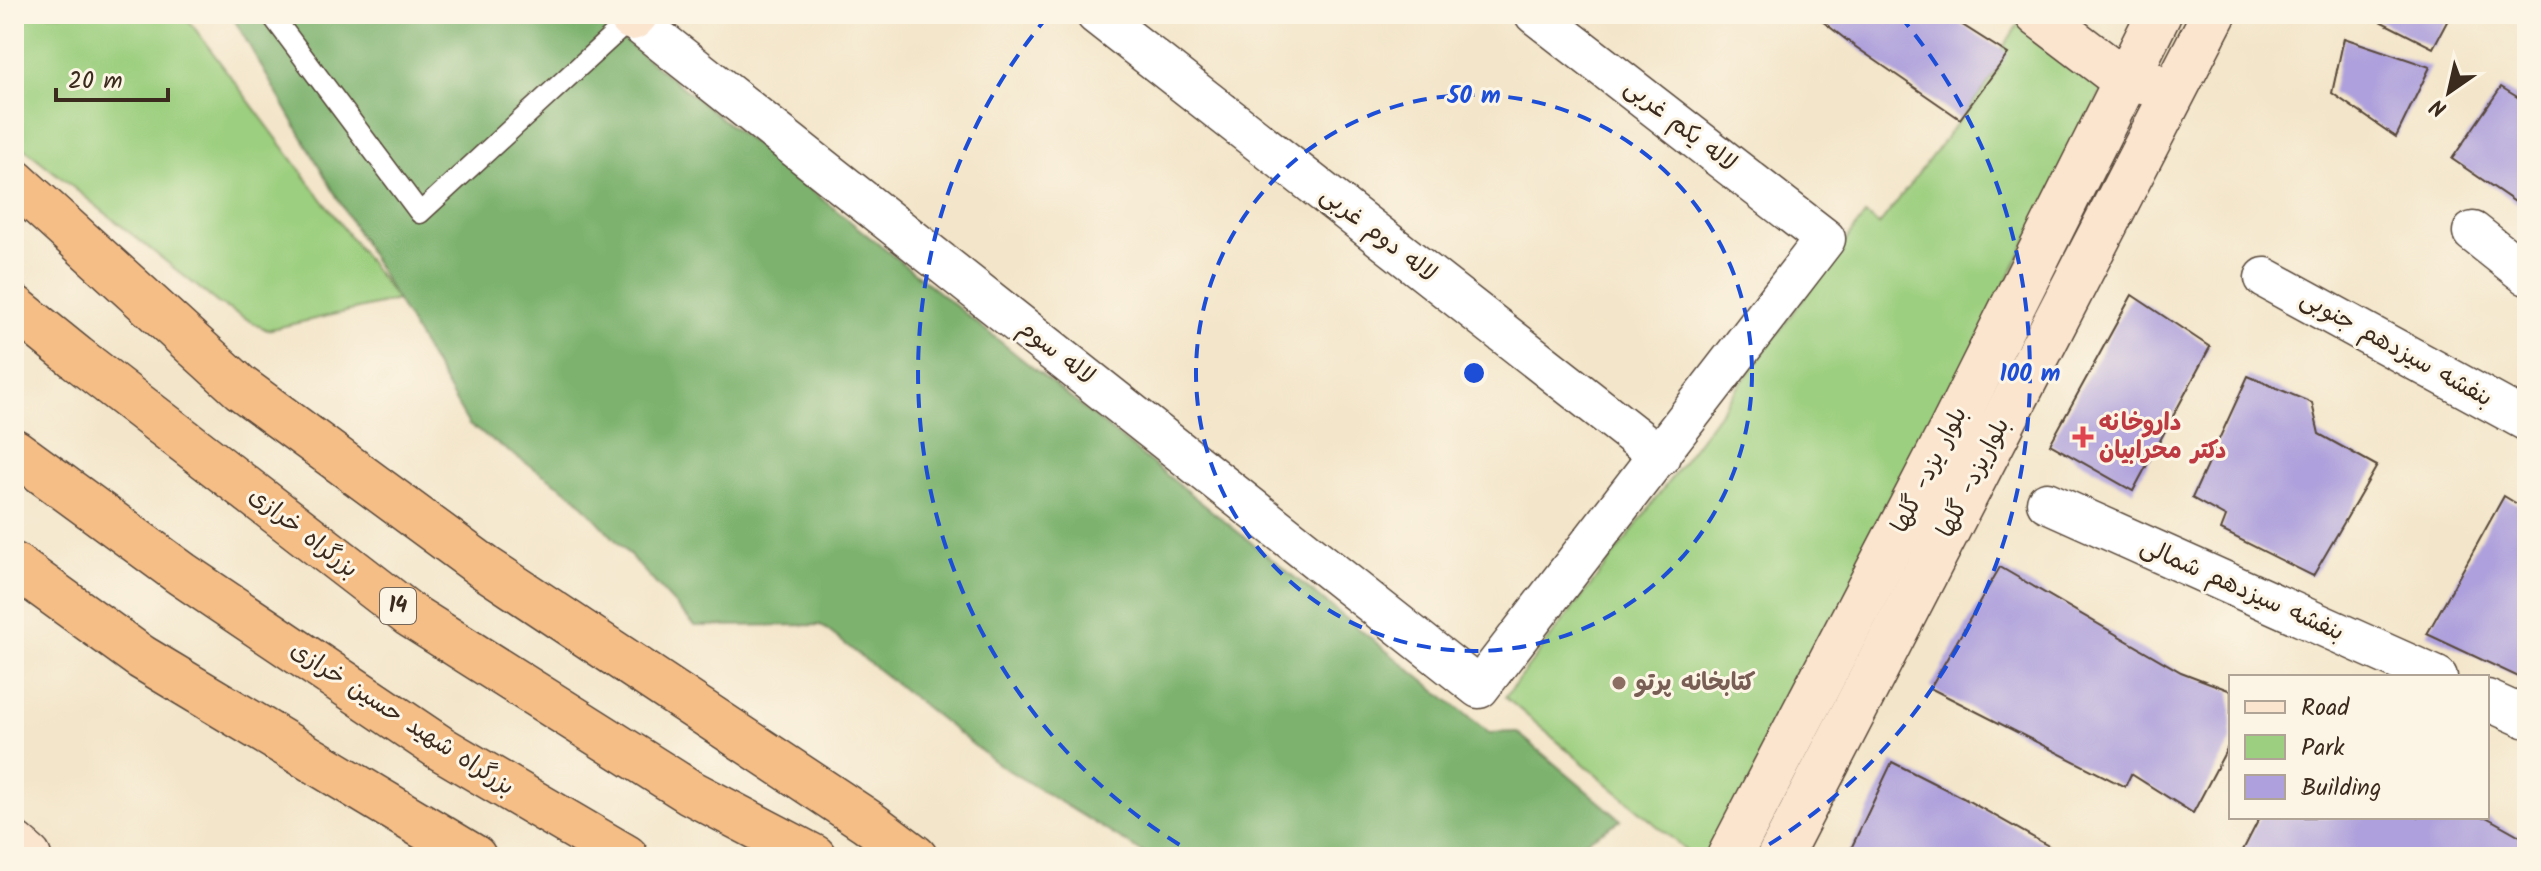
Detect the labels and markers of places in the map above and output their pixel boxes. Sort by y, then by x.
centre of rings [1460,359,1488,387]
place label: داروخانه دکتر محرابیان [2099,404,2226,471]
marker: داروخانه دکتر محرابیان [2074,428,2092,446]
place label: كتابخانه پرتو [1634,664,1756,703]
marker: كتابخانه پرتو [1610,674,1628,692]

